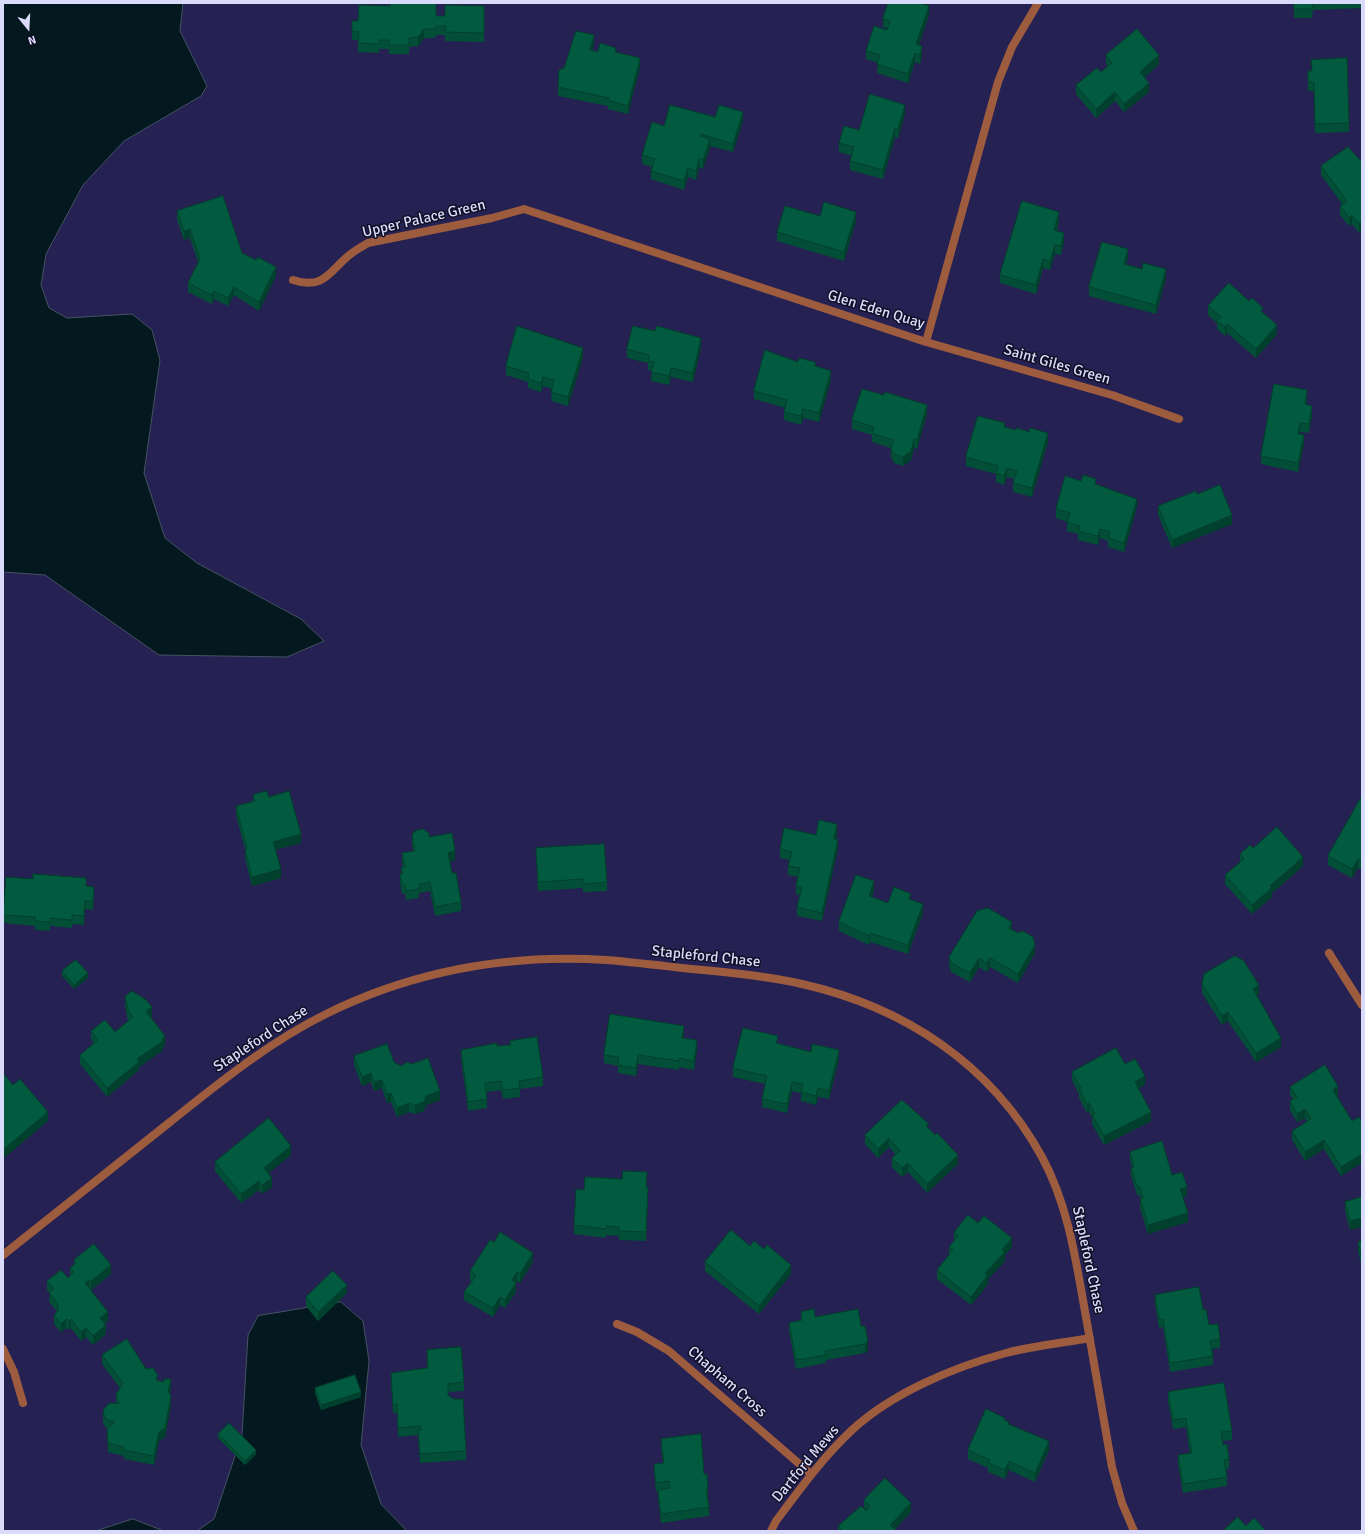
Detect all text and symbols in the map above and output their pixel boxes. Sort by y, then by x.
north arrow [8,8,48,48]
text: N [26,33,38,47]
street label: Upper Palace Green [361,196,487,242]
street label: Glen Eden Quay [825,287,927,333]
street label: Saint Giles Green [1002,341,1112,389]
street label: Stapleford Chase [651,942,761,972]
street label: Stapleford Chase [210,1002,312,1076]
street label: Stapleford Chase [1068,1205,1108,1315]
street label: Chapham Cross [684,1343,770,1421]
street label: Dartford Mews [769,1422,843,1506]

